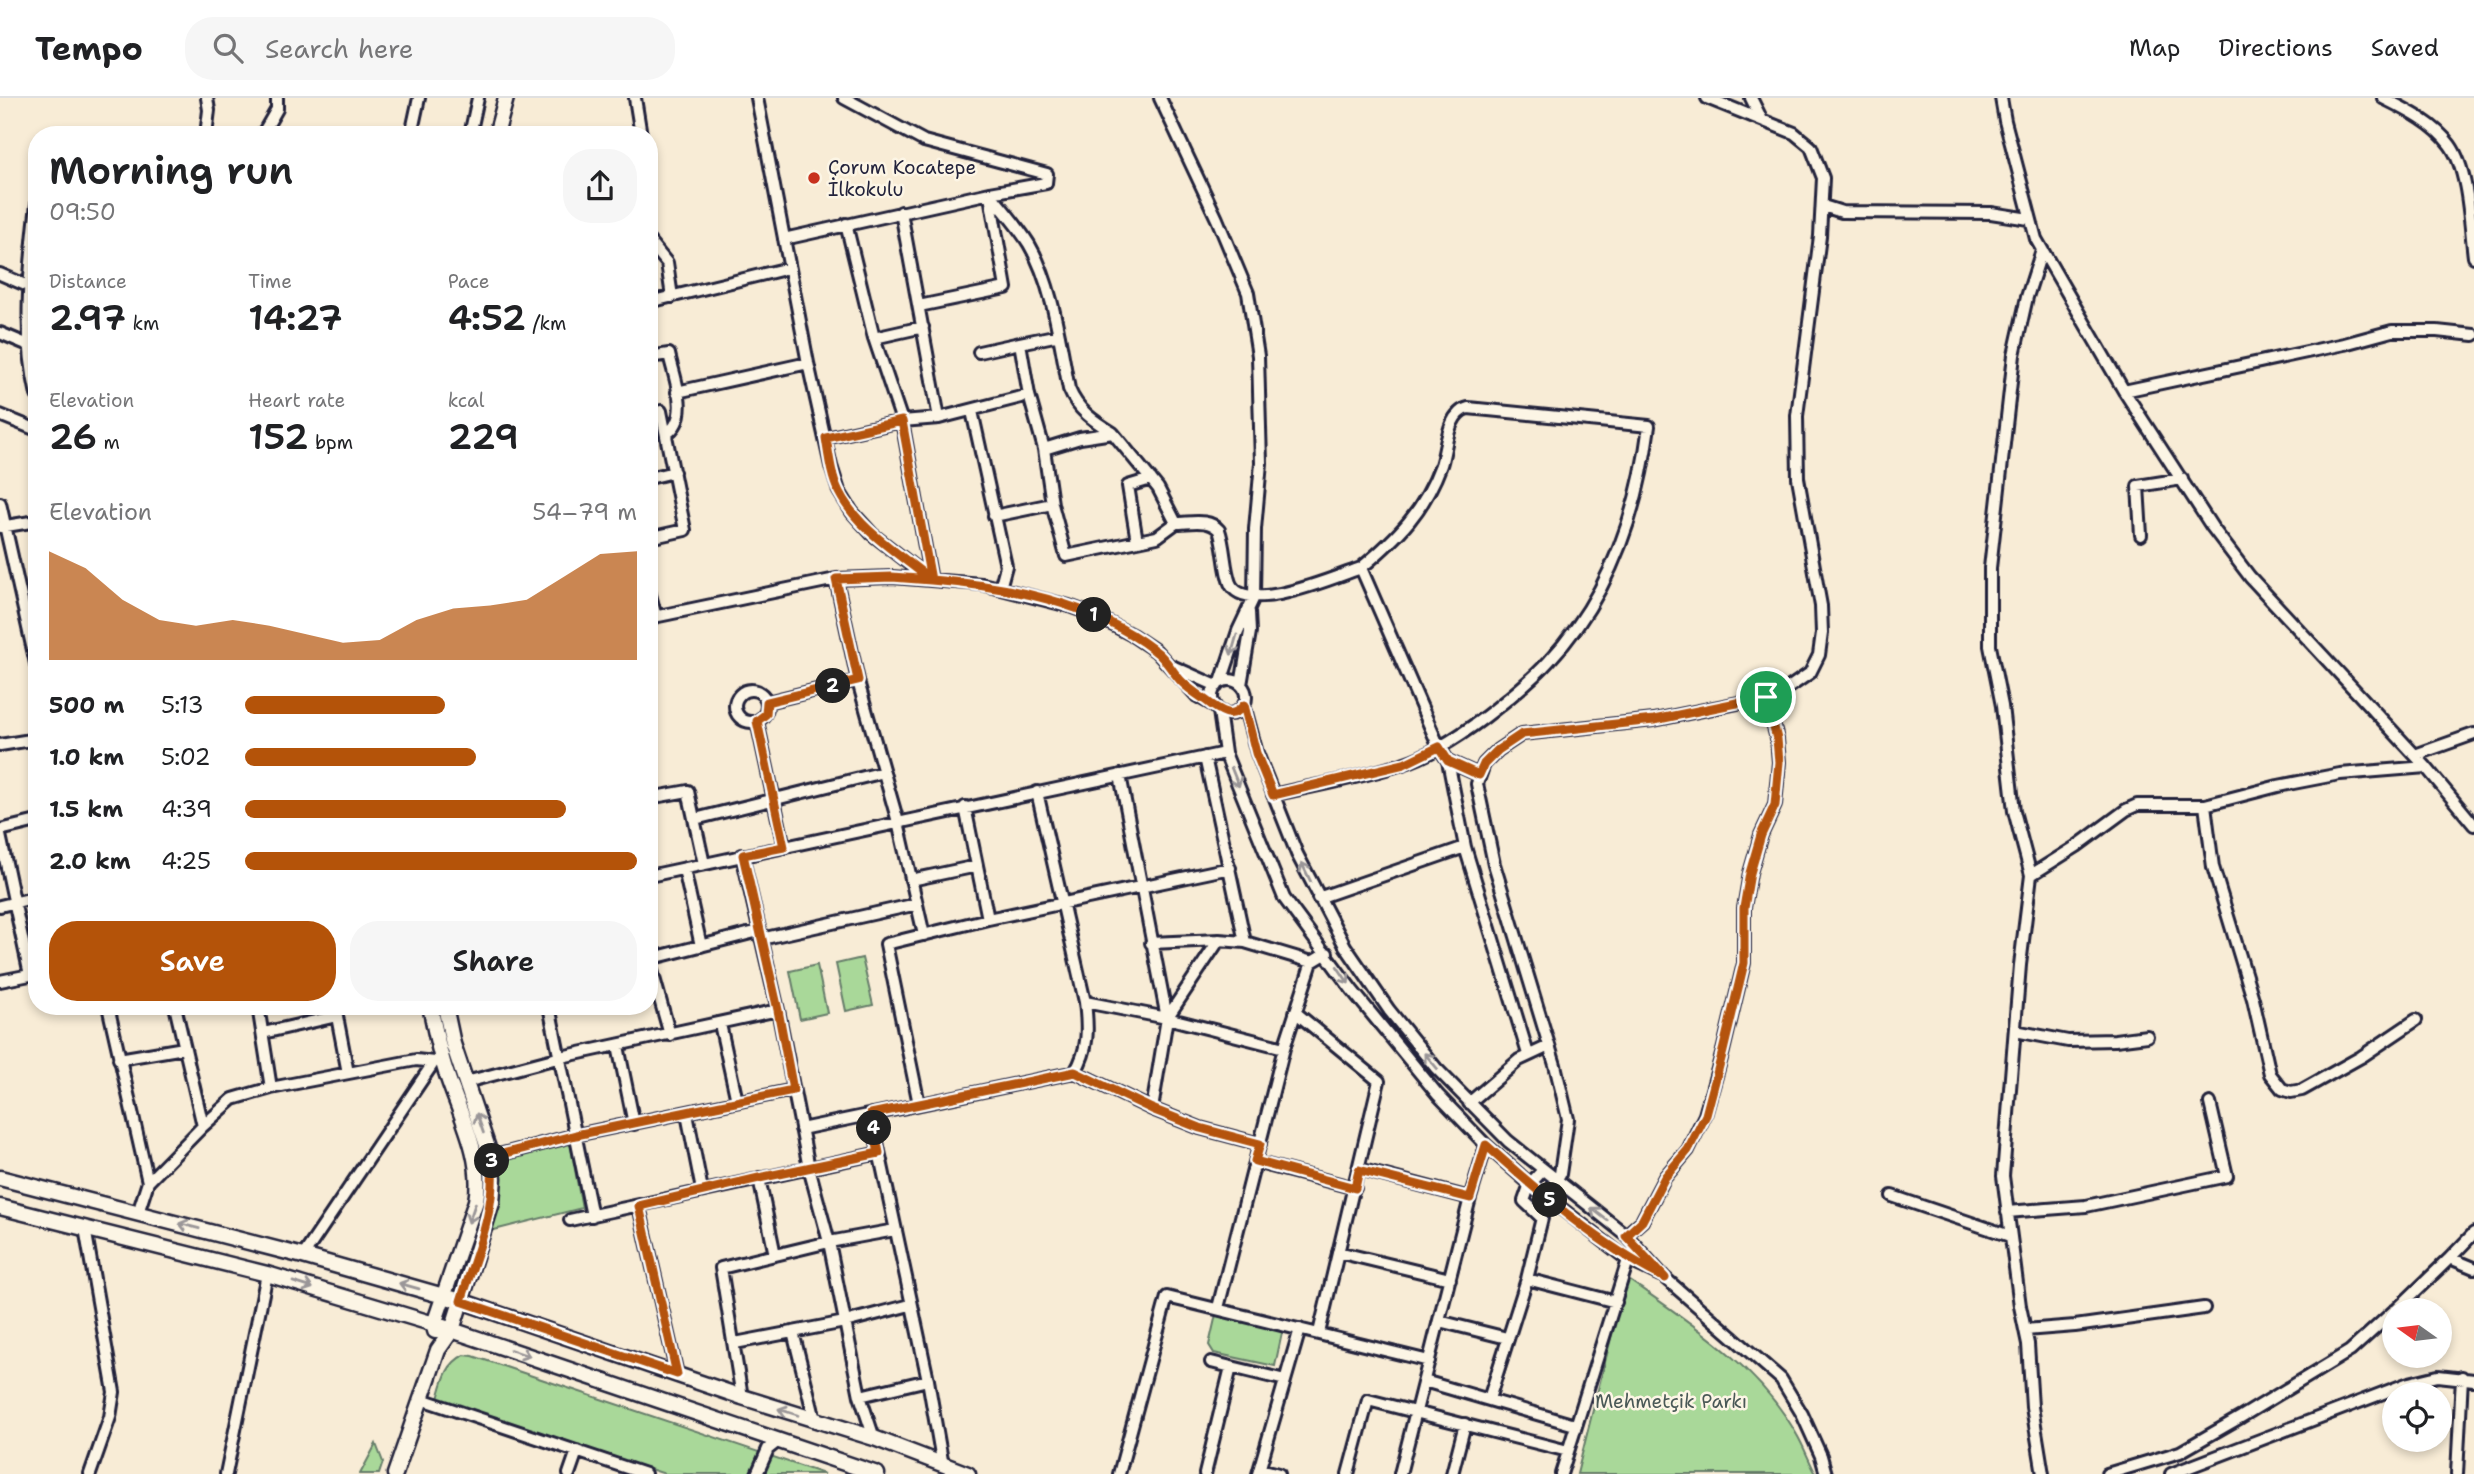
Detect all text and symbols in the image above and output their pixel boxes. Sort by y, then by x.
search box [185,17,675,80]
text: Tempo [35,26,143,71]
icon: search [209,29,247,67]
text: Search here [265,31,414,66]
text: Map [2129,32,2180,64]
text: Directions [2218,32,2333,64]
text: Saved [2371,32,2439,64]
text: Morning run [49,145,293,196]
button: share [563,149,637,223]
place label: Çorum Kocatepe İlkokulu [828,155,976,202]
marker: Çorum Kocatepe İlkokulu [806,170,822,186]
text: 09:50 [49,197,116,227]
text: Distance [49,269,127,294]
text: Time [248,269,292,294]
text: Pace [448,269,489,294]
text: 2.97 [49,294,126,341]
text: 14:27 [248,294,343,341]
text: 4:52 [448,294,526,341]
text: km [126,311,159,336]
text: /km [526,311,567,336]
text: Elevation [49,388,134,413]
text: Heart rate [248,388,345,413]
text: kcal [448,388,485,413]
text: 26 [49,413,97,460]
text: 152 [248,413,308,460]
text: 229 [448,413,519,460]
text: m [97,430,120,455]
text: bpm [308,430,353,455]
text: Elevation [49,497,152,527]
text: 54–79 m [532,497,637,527]
pin: 1 [1076,598,1112,632]
text: 1 [1089,602,1098,627]
one-way arrow [1226,634,1239,656]
pin [1736,667,1796,727]
pin: 2 [816,668,850,704]
text: 2 [826,673,839,698]
icon: arrive [1747,678,1785,716]
text: 500 m [49,690,124,720]
text: 5:13 [161,690,204,720]
text: 1.0 km [49,742,124,772]
text: 5:02 [161,742,211,772]
one-way arrow [1230,766,1243,788]
text: 1.5 km [49,794,123,824]
text: 4:39 [161,794,212,824]
text: 2.0 km [49,846,131,876]
text: 4:25 [161,846,211,876]
one-way arrow [1298,862,1312,883]
button: Save [49,921,336,1001]
button: Share [350,921,637,1001]
one-way arrow [1336,965,1350,985]
one-way arrow [1423,1053,1439,1071]
pin: 4 [856,1110,892,1146]
one-way arrow [473,1112,485,1134]
text: 4 [867,1115,880,1140]
pin: 3 [475,1144,510,1178]
text: 3 [485,1148,498,1173]
pin: 5 [1532,1182,1568,1218]
text: 5 [1544,1187,1555,1212]
one-way arrow [465,1202,477,1224]
one-way arrow [1590,1206,1609,1221]
one-way arrow [179,1219,201,1232]
one-way arrow [292,1279,314,1292]
one-way arrow [398,1279,420,1292]
north arrow [2382,1298,2452,1368]
map controls [2382,1298,2452,1452]
one-way arrow [509,1348,531,1360]
button: locate [2382,1382,2452,1452]
park label: Mehmetçik Parkı [1595,1389,1747,1414]
one-way arrow [777,1404,799,1417]

